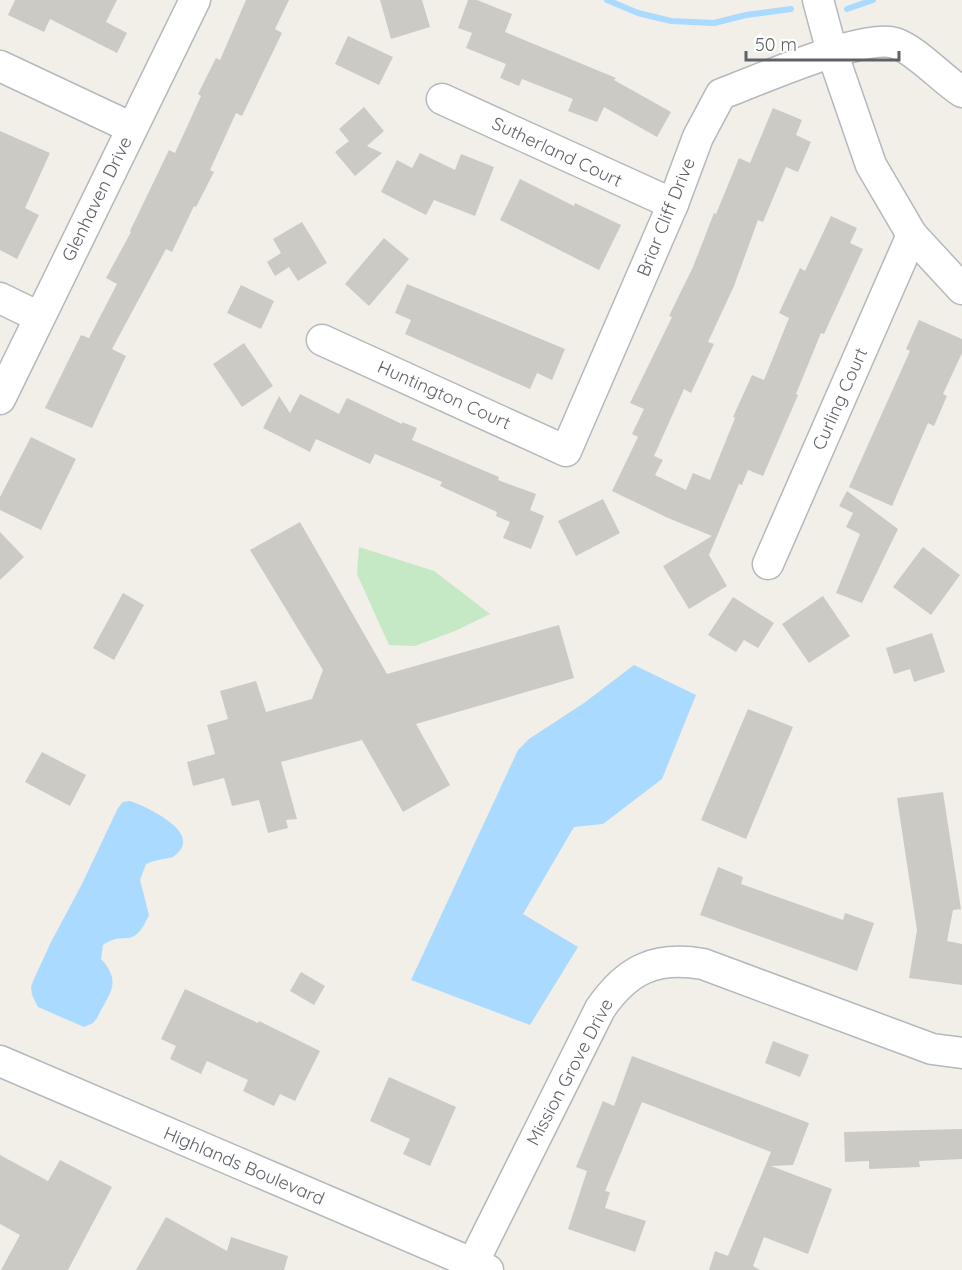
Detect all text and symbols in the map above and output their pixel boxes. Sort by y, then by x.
scale bar [746,24,899,62]
text: 50 m [755,33,797,56]
street label: Sutherland Court [488,111,626,192]
street label: Glenhaven Drive [56,133,137,265]
street label: Briar Cliff Drive [631,154,700,280]
street label: Curling Court [807,344,872,453]
street label: Huntington Court [374,355,514,434]
street label: Mission Grove Drive [521,994,618,1149]
street label: Highlands Boulevard [160,1121,328,1210]

